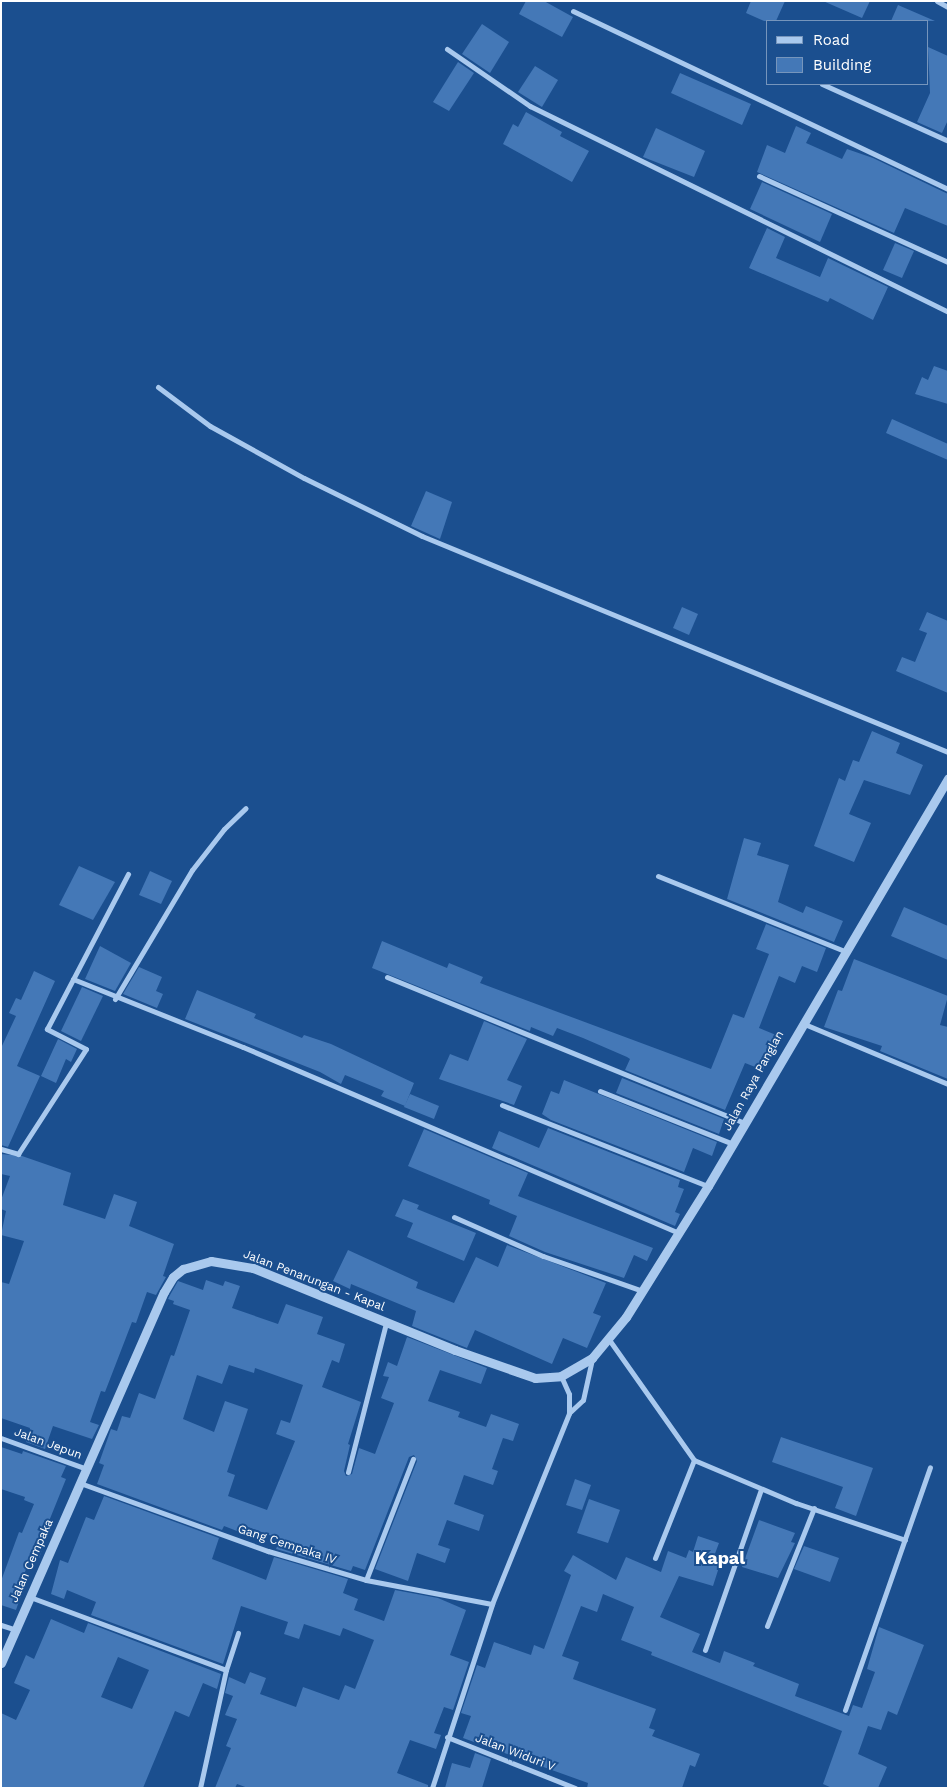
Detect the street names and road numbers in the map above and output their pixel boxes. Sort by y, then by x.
street label: Jalan Raya Panglan [720,1028,788,1134]
street label: Jalan Penarungan - Kapal [241,1247,387,1315]
street label: Jalan Jepun [12,1425,84,1463]
street label: Jalan Cempaka [7,1517,57,1605]
street label: Gang Cempaka IV [236,1522,338,1568]
street label: Jalan Widuri V [473,1731,557,1775]

